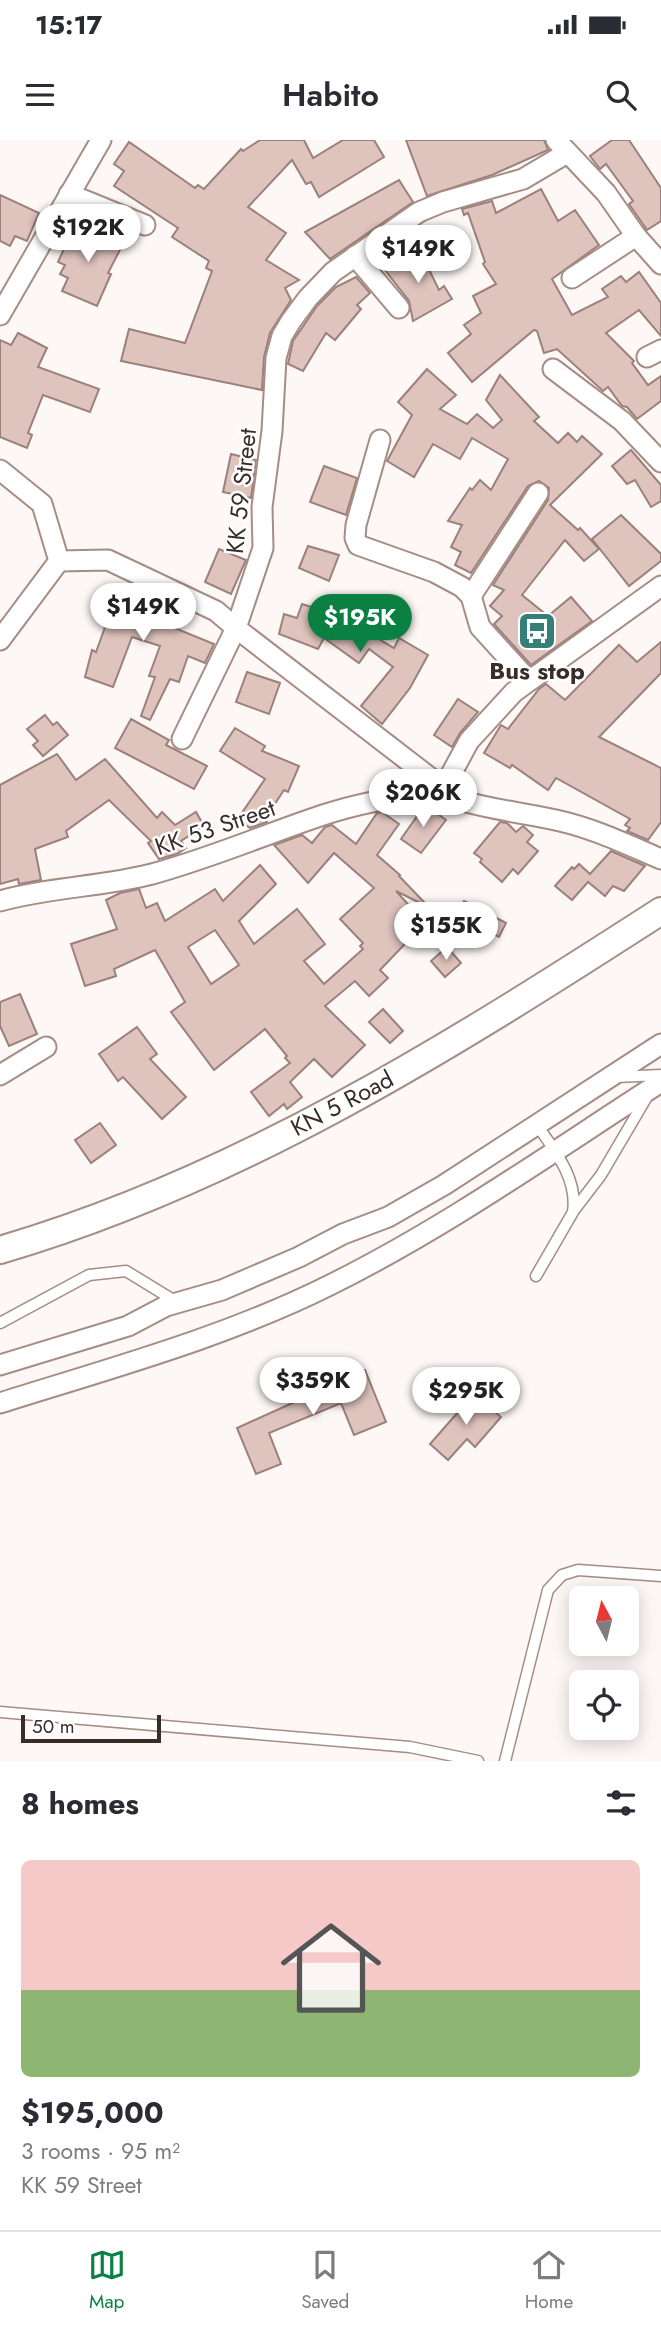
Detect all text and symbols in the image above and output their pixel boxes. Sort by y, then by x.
text: 15:17 [35,6,102,44]
text: Habito [282,72,379,118]
icon: menu [21,76,59,114]
icon: search [602,76,640,114]
pin: $192K [39,204,137,264]
text: $192K [52,210,124,244]
pin: $149K [369,226,467,285]
text: $149K [381,231,455,265]
street label: KK 59 Street [217,426,265,556]
pin: $149K [94,584,192,643]
text: $149K [106,589,180,623]
pin: $195K [311,594,409,654]
text: $195K [324,600,396,634]
bus stop icon: Bus stop [516,610,558,652]
place label: Bus stop [489,653,585,688]
pin: $206K [374,770,472,829]
text: $206K [385,775,461,809]
street label: KK 53 Street [150,790,280,864]
pin: $155K [397,902,495,962]
text: $155K [410,908,482,942]
street label: KN 5 Road [284,1061,400,1145]
pin: $359K [264,1358,362,1417]
text: $359K [276,1363,350,1397]
pin: $295K [417,1368,515,1427]
text: $295K [428,1373,504,1407]
north arrow [569,1586,639,1656]
map controls [569,1586,639,1740]
button: locate [569,1670,639,1740]
scale bar [21,1712,161,1744]
text: 50 m [32,1713,75,1740]
text: 8 homes [21,1782,139,1825]
icon: filters [602,1784,640,1822]
icon: home [268,1905,394,2031]
text: $195,000 [21,2091,164,2134]
text: 3 rooms · 95 m² [21,2134,180,2168]
text: KK 59 Street [21,2168,142,2202]
tab: Map [88,2246,126,2315]
tab: Saved [301,2246,349,2315]
tab: Home [525,2246,573,2315]

